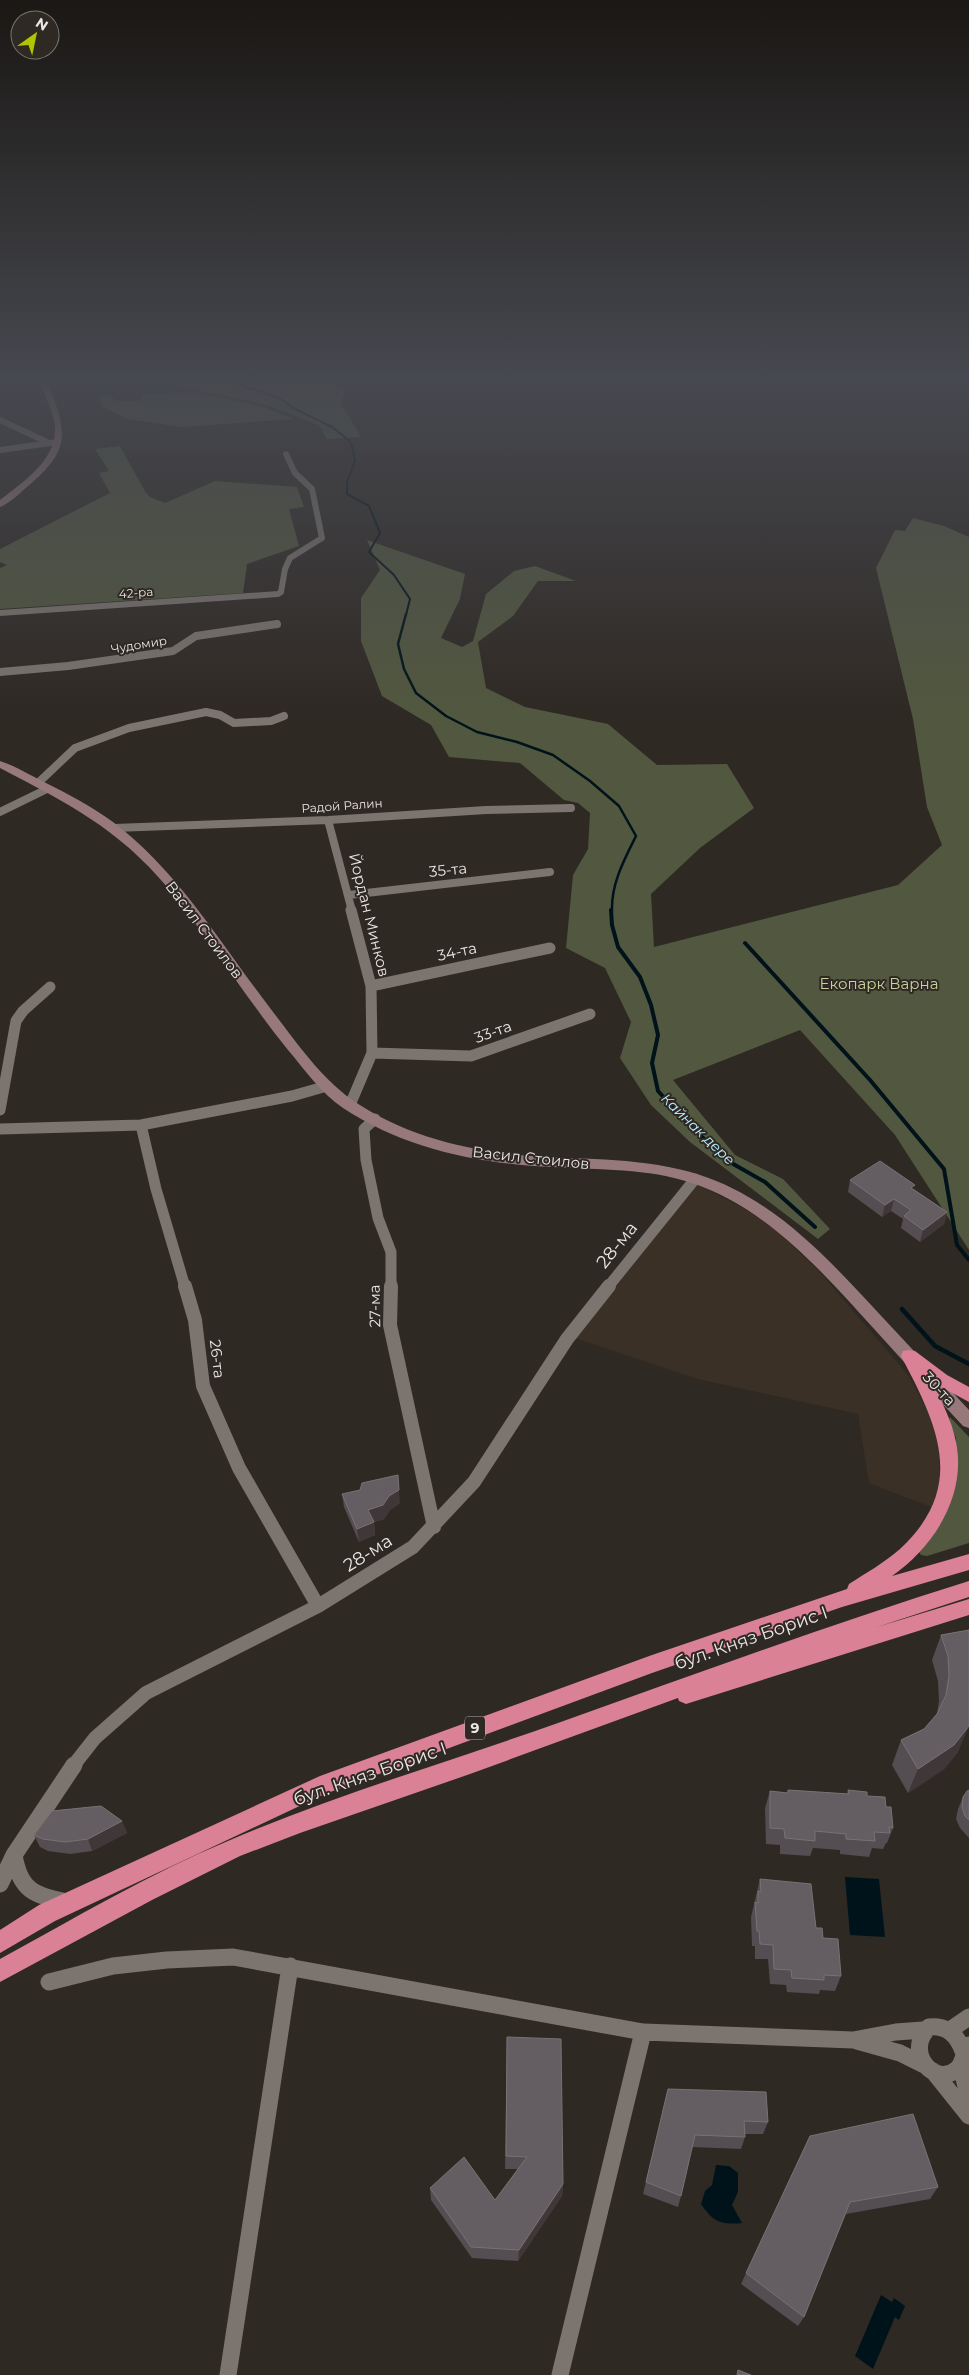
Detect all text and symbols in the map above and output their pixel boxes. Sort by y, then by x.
north arrow [10,10,60,60]
text: N [32,13,52,35]
street label: 42-ра [118,584,154,601]
street label: Чудомир [110,633,168,656]
street label: Радой Ралин [301,795,383,816]
street label: Йордан Минков [345,851,394,979]
street label: 35-та [428,858,468,881]
street label: Васил Стоилов [161,877,247,982]
street label: 34-та [435,938,478,965]
park label: Екопарк Варна [820,974,938,993]
street label: 33-та [472,1016,514,1047]
water label: Кайнак дере [657,1089,739,1169]
street label: Васил Стоилов [472,1142,590,1173]
street label: 28-ма [592,1217,642,1273]
street label: 27-ма [365,1284,384,1328]
street label: 26-та [206,1338,229,1379]
street label: 30-та [919,1368,960,1410]
street label: 28-ма [340,1530,396,1576]
street label: бул. Княз Борис I [672,1601,830,1675]
road number: 9 [465,1716,485,1740]
street label: бул. Княз Борис I [291,1737,449,1811]

